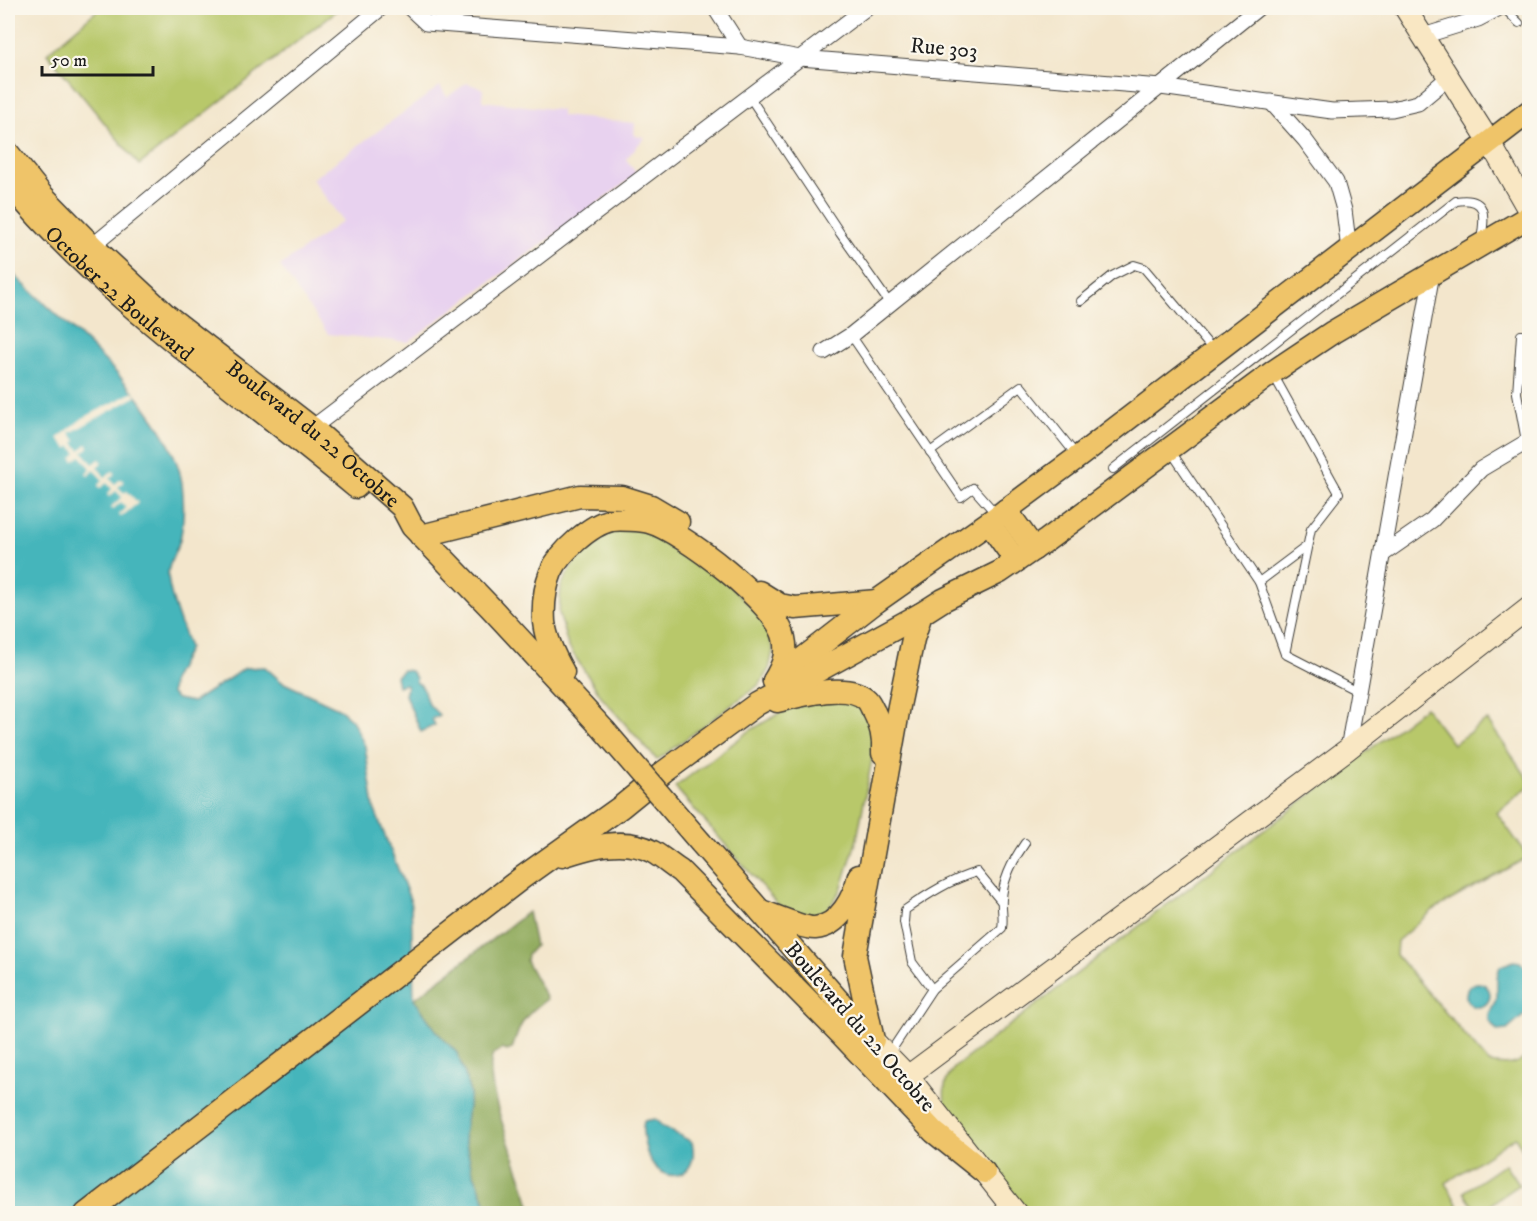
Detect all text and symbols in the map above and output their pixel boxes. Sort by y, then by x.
street label: Rue 303 [909,32,979,65]
scale bar [42,39,153,77]
text: 50 m [51,50,87,72]
street label: October 22 Boulevard [39,221,199,368]
street label: Boulevard du 22 Octobre [221,355,405,514]
street label: Boulevard du 22 Octobre [779,936,941,1118]

